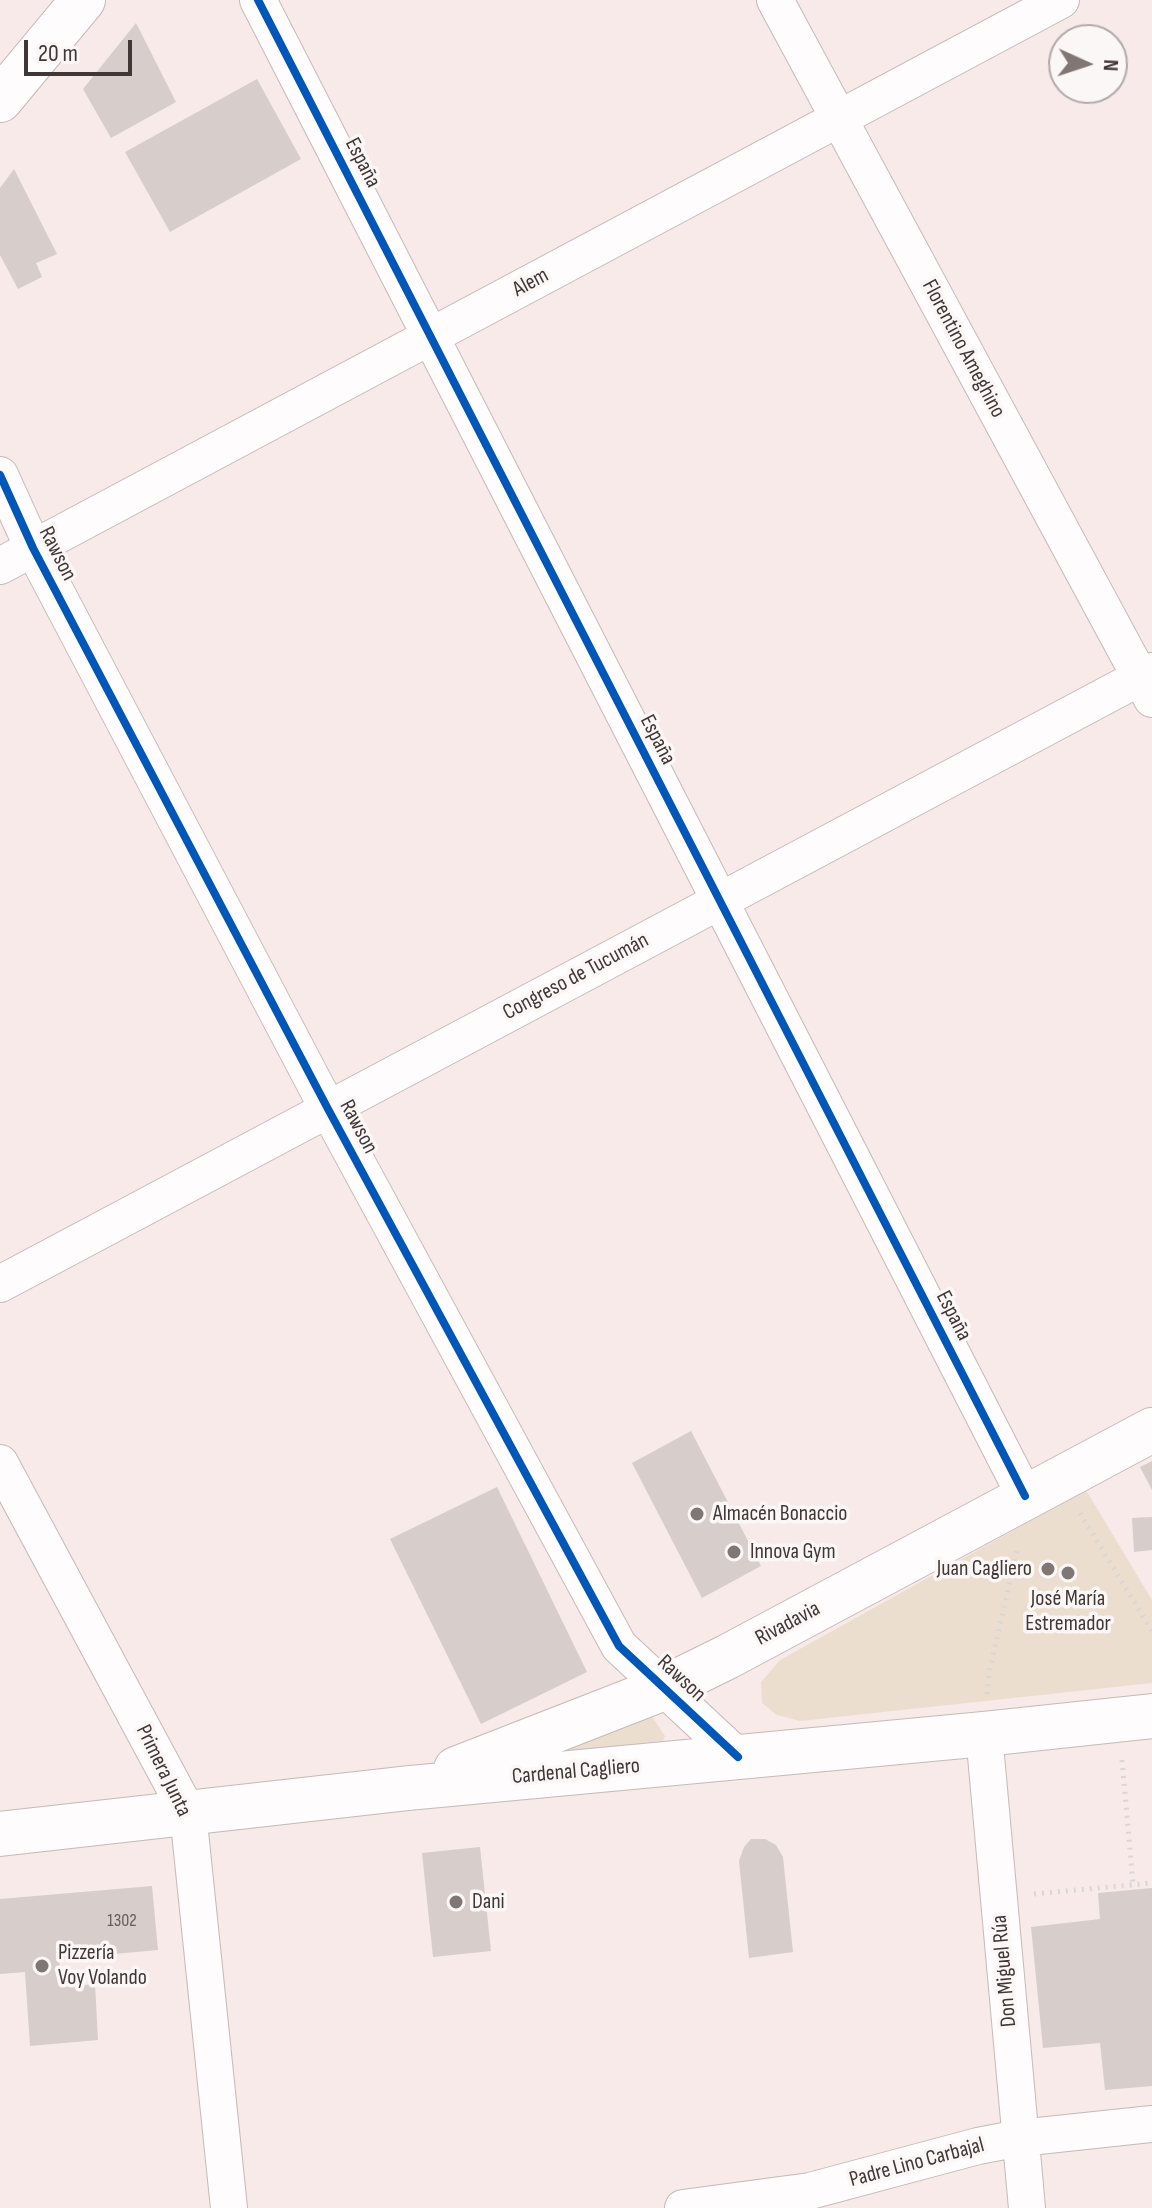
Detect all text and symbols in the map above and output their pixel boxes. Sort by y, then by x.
scale bar [28,24,136,74]
north arrow [1048,24,1128,104]
text: 20 m [38,39,78,68]
text: N [1097,59,1124,72]
street label: España [338,134,386,192]
street label: Alem [509,263,553,303]
street label: Florentino Ameghino [916,276,1010,422]
street label: Rawson [32,523,82,585]
street label: España [633,711,681,769]
street label: Congreso de Tucumán [499,928,653,1026]
street label: Rawson [333,1096,383,1158]
street label: España [929,1287,977,1345]
place label: Almacén Bonaccio [713,1501,847,1527]
marker: Almacén Bonaccio [688,1505,706,1523]
place label: Innova Gym [750,1539,836,1565]
marker: Innova Gym [725,1543,743,1561]
place label: Juan Cagliero [937,1556,1032,1582]
marker: Juan Cagliero [1039,1560,1057,1578]
marker: José María Estremador [1059,1564,1077,1582]
place label: José María Estremador [1025,1586,1111,1638]
street label: Rivadavia [751,1596,825,1652]
street label: Rawson [651,1650,711,1708]
street label: Primera Junta [129,1721,197,1821]
street label: Cardenal Cagliero [511,1753,641,1791]
place label: Dani [472,1889,505,1915]
marker: Dani [447,1893,465,1911]
house number: 1302 [107,1910,137,1932]
street label: Don Miguel Rúa [987,1914,1023,2028]
place label: Pizzería Voy Volando [58,1940,147,1992]
marker: Pizzería Voy Volando [33,1957,51,1975]
street label: Padre Lino Carbajal [847,2132,987,2194]

